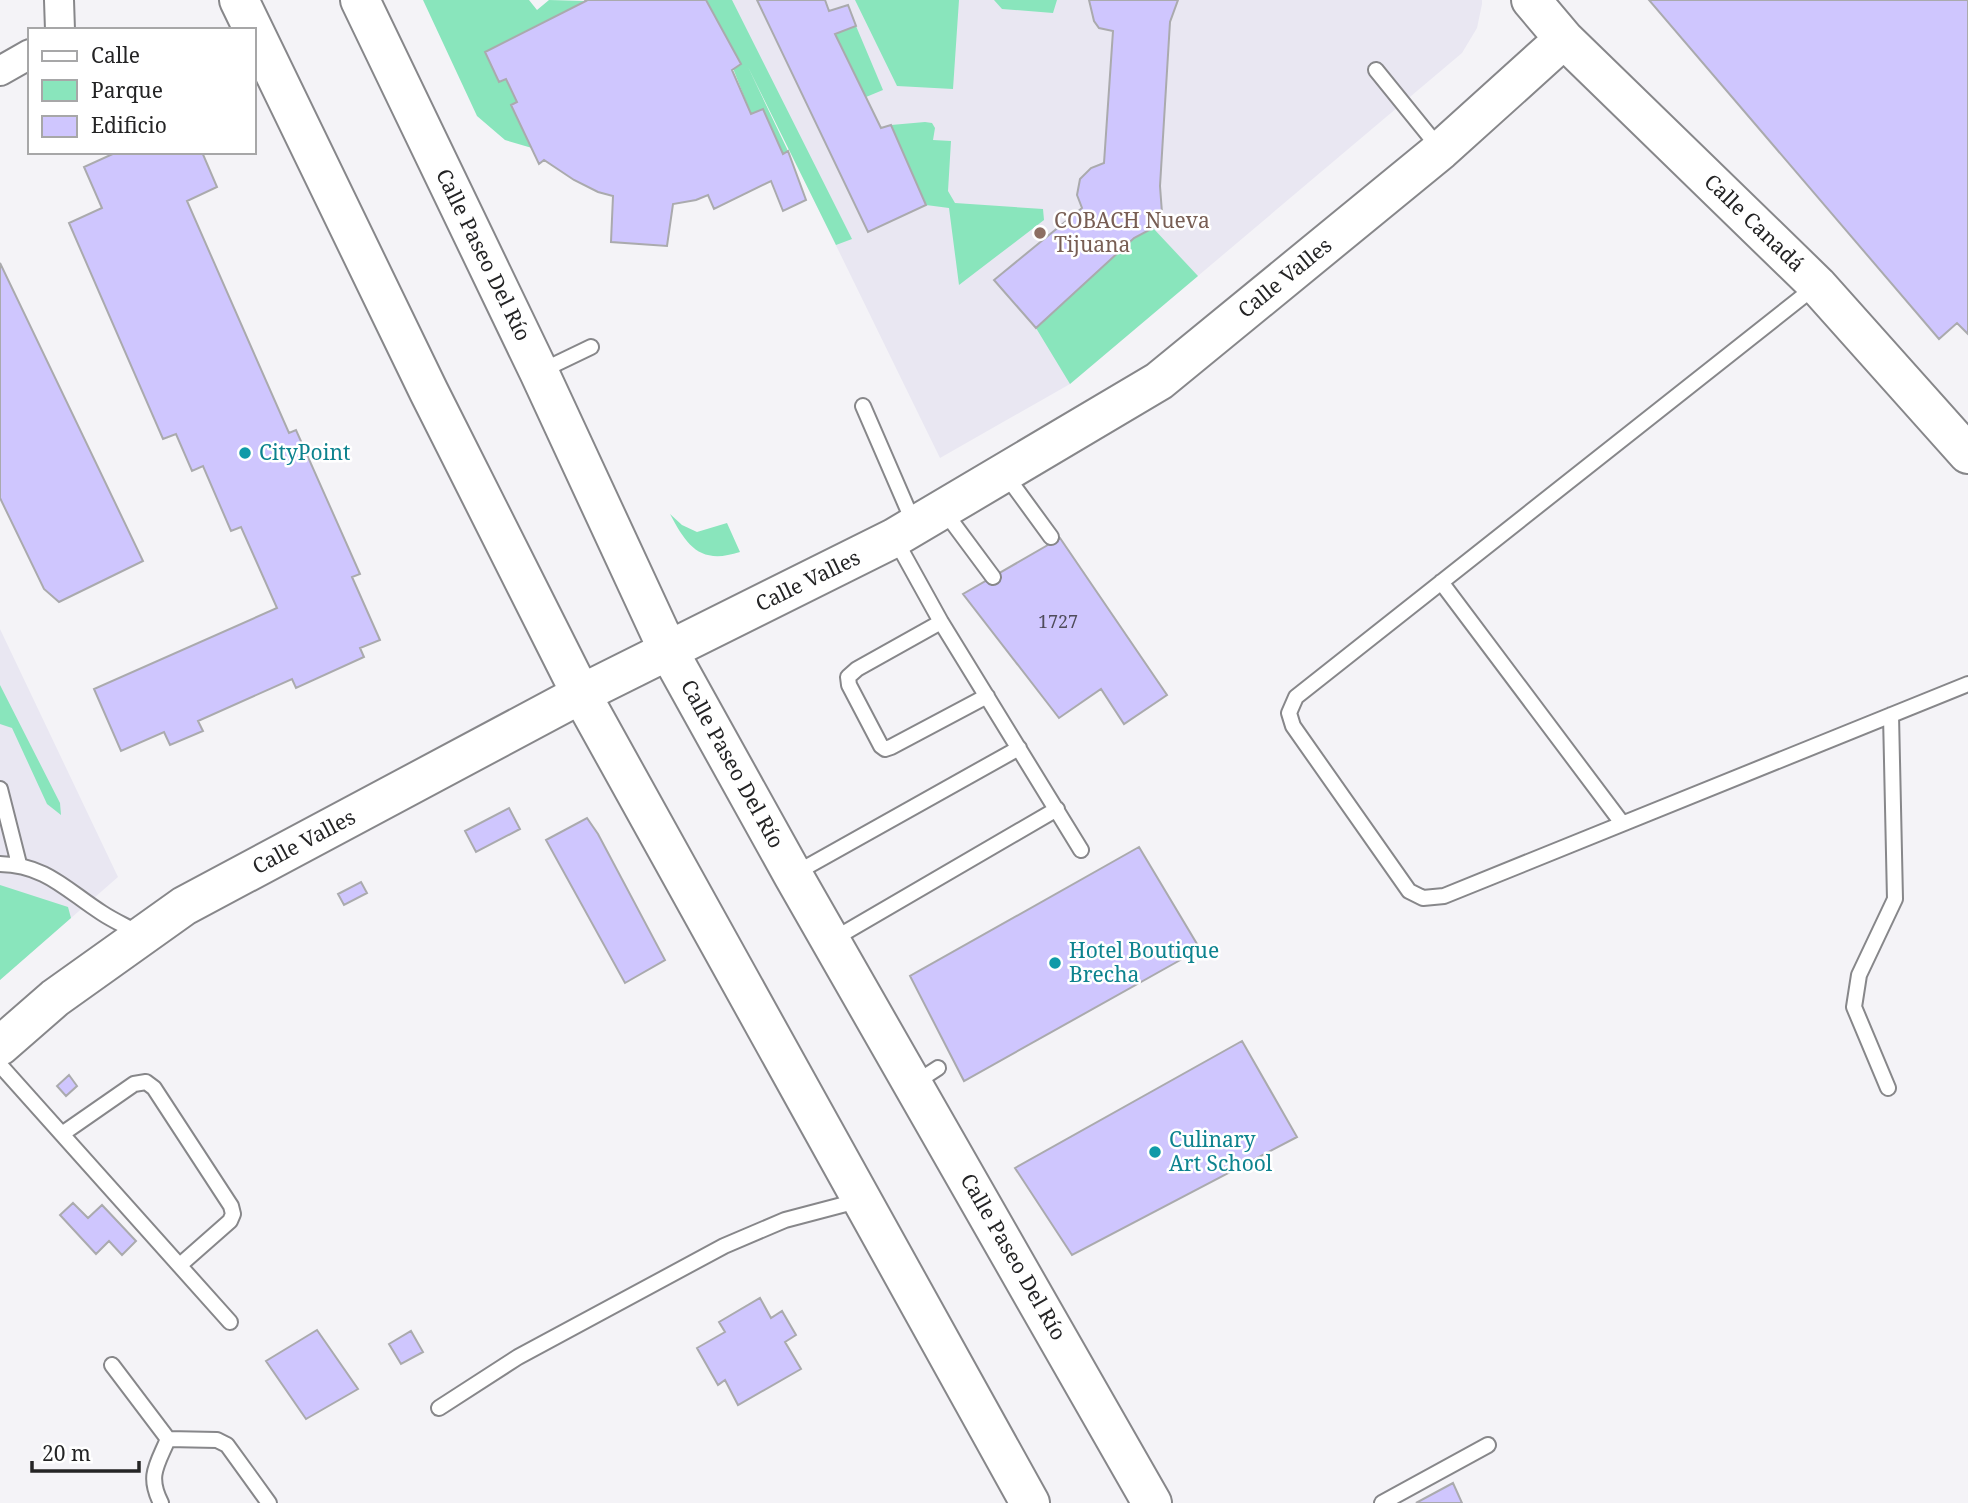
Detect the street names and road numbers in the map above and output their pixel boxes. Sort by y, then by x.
street label: Calle Paseo Del Río [430,164,538,345]
street label: Calle Canadá [1698,167,1811,277]
street label: Calle Valles [1232,231,1337,324]
street label: Calle Valles [751,543,864,617]
street label: Calle Paseo Del Río [675,674,791,853]
street label: Calle Valles [247,802,360,880]
street label: Calle Paseo Del Río [955,1168,1073,1345]

